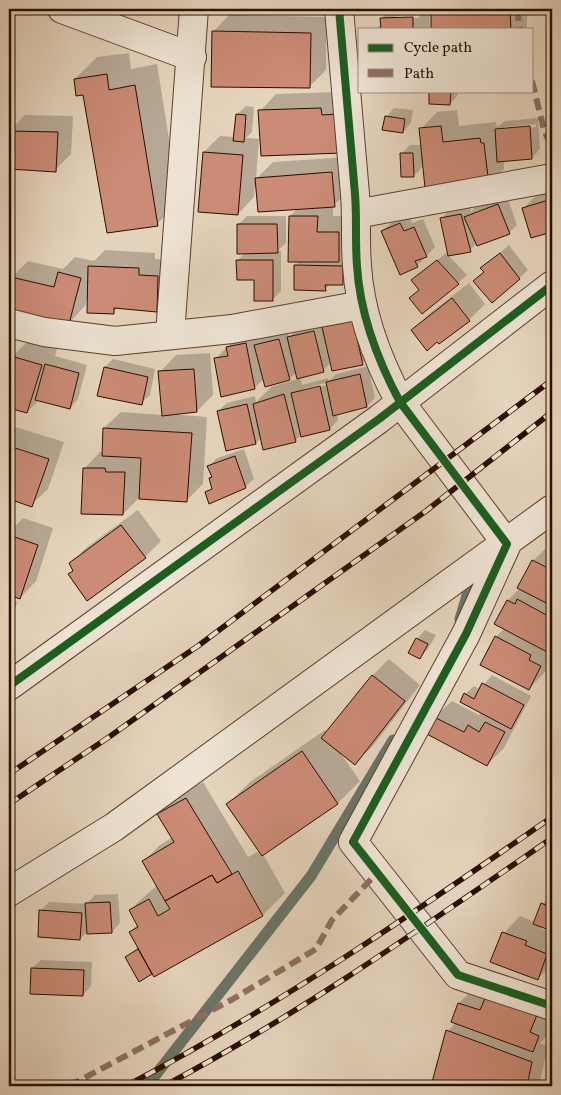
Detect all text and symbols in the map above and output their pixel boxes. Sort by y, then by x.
legend [358,28,534,92]
text: Cycle path [404,38,472,59]
text: Path [404,64,434,85]

